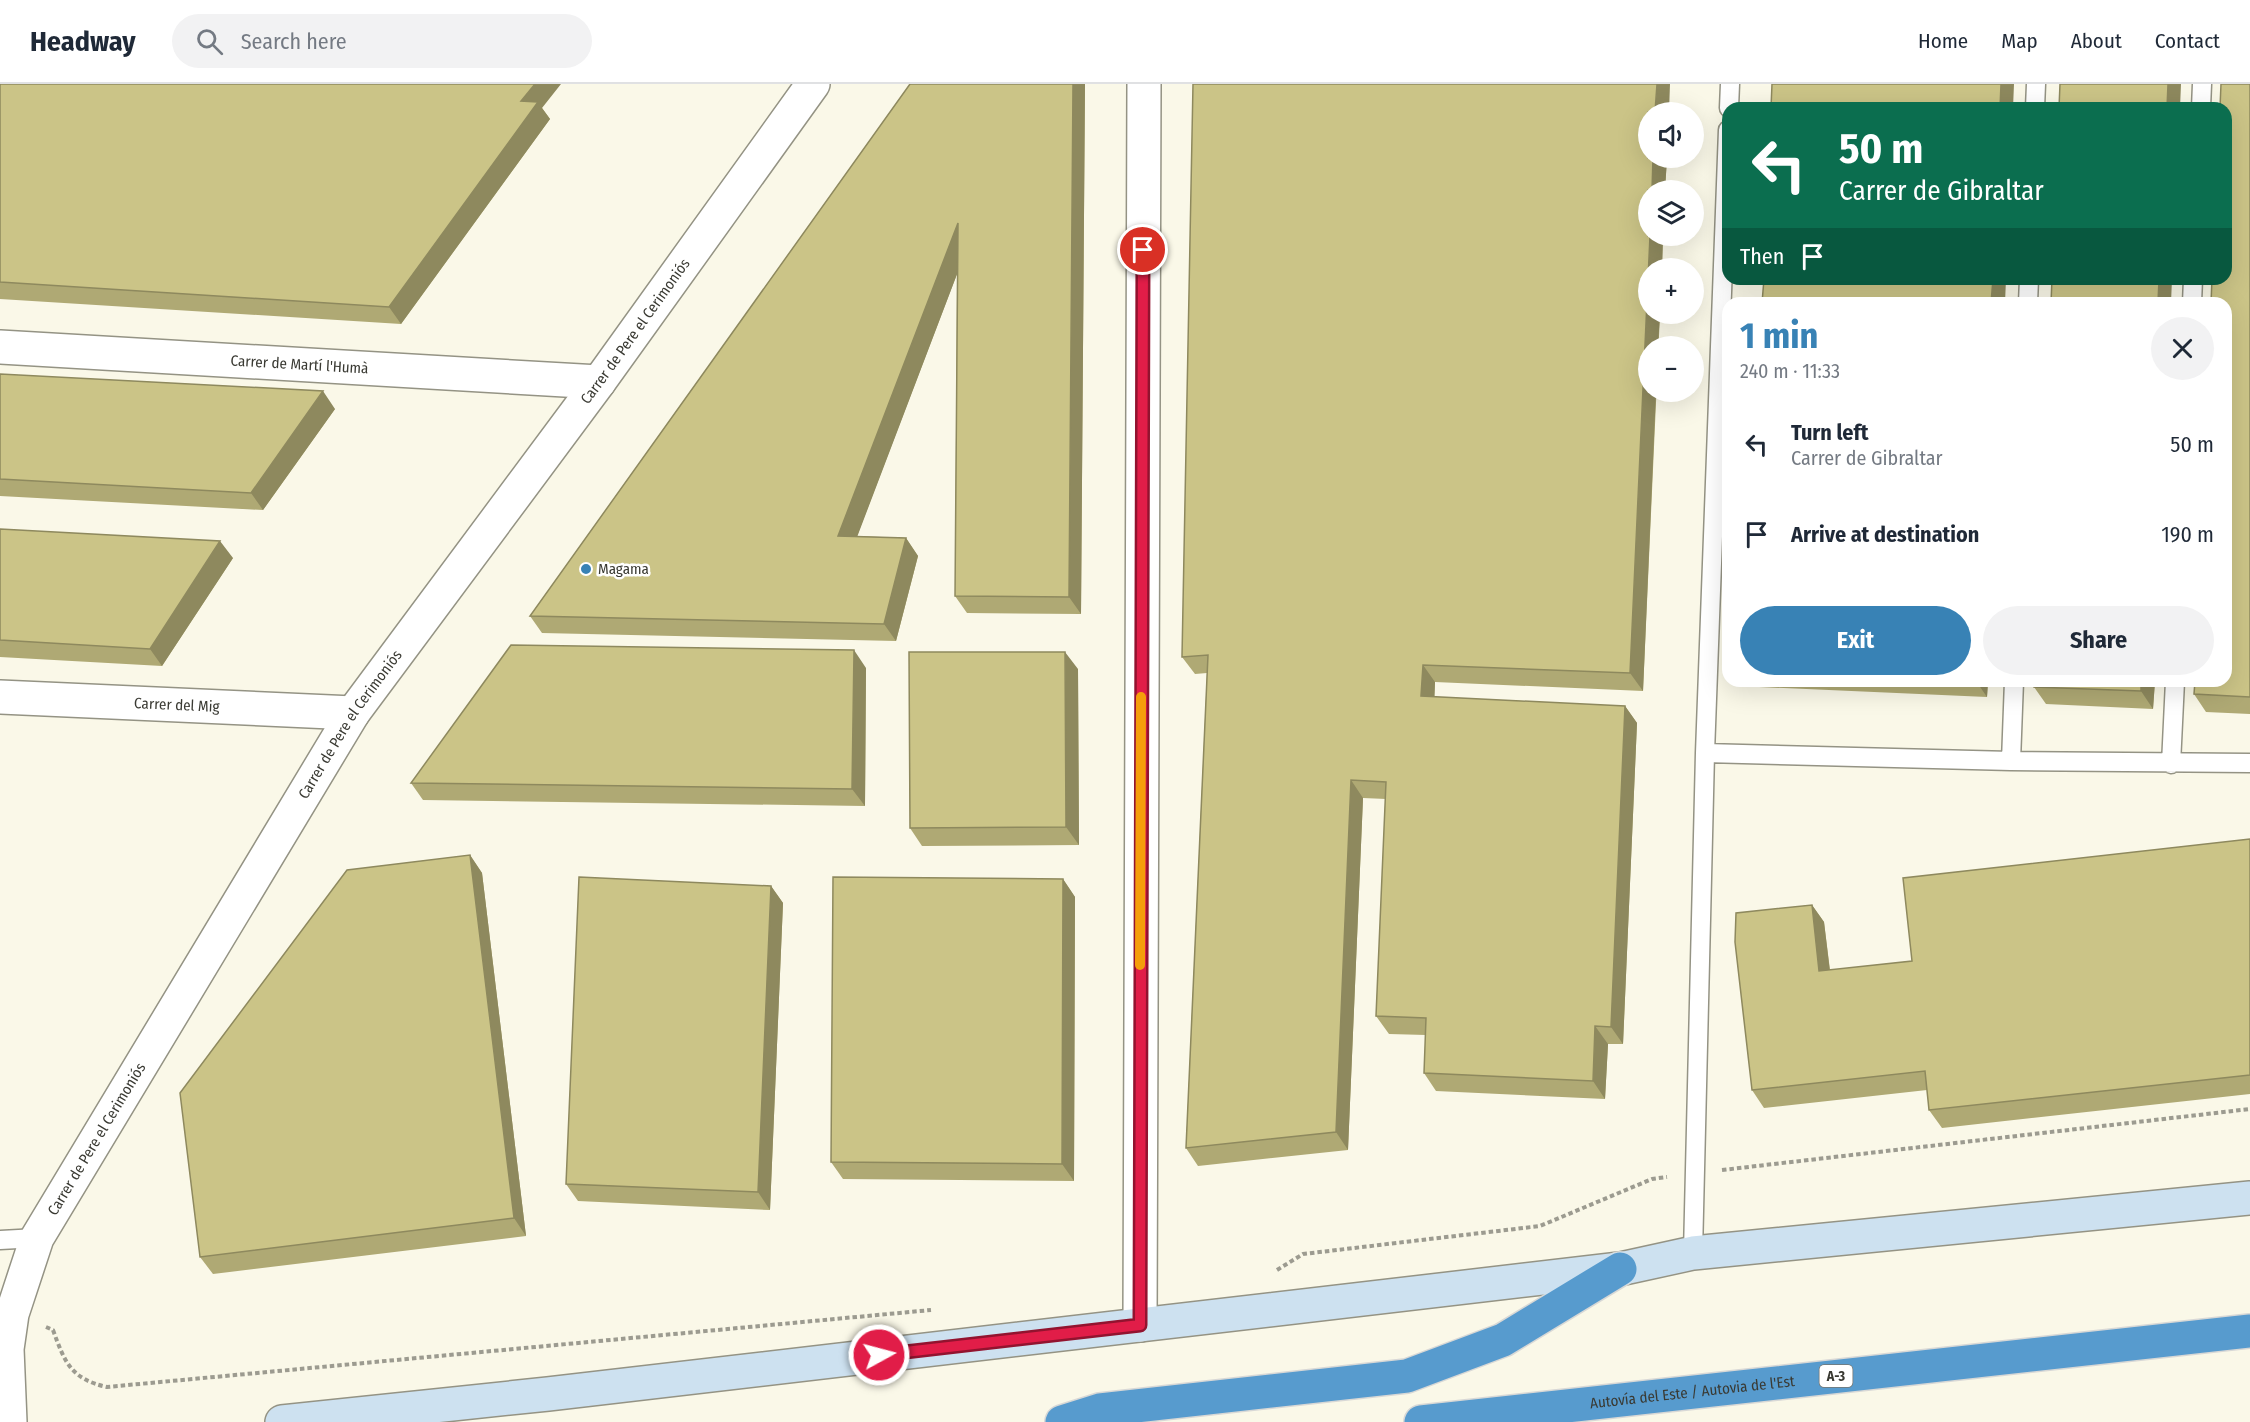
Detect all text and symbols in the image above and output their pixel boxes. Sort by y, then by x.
search box [172,14,592,68]
text: Headway [30,25,136,58]
icon: search [193,25,226,58]
text: Search here [241,28,347,55]
text: Home [1918,28,1968,54]
text: Map [2001,28,2038,54]
text: About [2071,28,2122,54]
text: Contact [2155,28,2220,54]
map controls [1638,102,1704,402]
button: sound [1638,102,1704,168]
text: 50 m [1839,124,1923,174]
icon: left [1740,126,1818,204]
text: Carrer de Gibraltar [1839,175,2044,207]
button: layers [1638,180,1704,246]
pin [1117,224,1168,275]
icon: arrive [1126,233,1159,266]
icon: arrive [1796,240,1829,273]
text: Then [1740,243,1784,270]
street label: Carrer de Pere el Cerimoniós [577,255,694,407]
button: + [1638,258,1704,324]
text: 1 min [1740,314,1818,358]
button: close [2151,317,2214,380]
button: − [1638,336,1704,402]
street label: Carrer de Martí l'Humà [230,351,369,378]
text: 240 m · 11:33 [1740,359,1840,383]
text: Turn left [1791,419,1869,446]
icon: left [1740,428,1773,461]
text: 50 m [2170,431,2214,458]
text: Carrer de Gibraltar [1791,446,1943,470]
icon: arrive [1740,518,1773,551]
text: Arrive at destination [1791,521,1979,548]
text: 190 m [2161,521,2214,548]
place label: Magama [598,560,649,578]
marker: Magama [579,562,593,576]
button: Exit [1740,606,1971,675]
button: Share [1983,606,2214,675]
street label: Carrer de Pere el Cerimoniós [294,646,406,802]
street label: Carrer del Mig [134,694,220,716]
street label: Carrer de Pere el Cerimoniós [44,1059,149,1219]
position arrow [847,1323,911,1387]
road number: A-3 [1820,1365,1852,1387]
street label: Autovía del Este / Autovia de l'Est [1589,1372,1796,1412]

